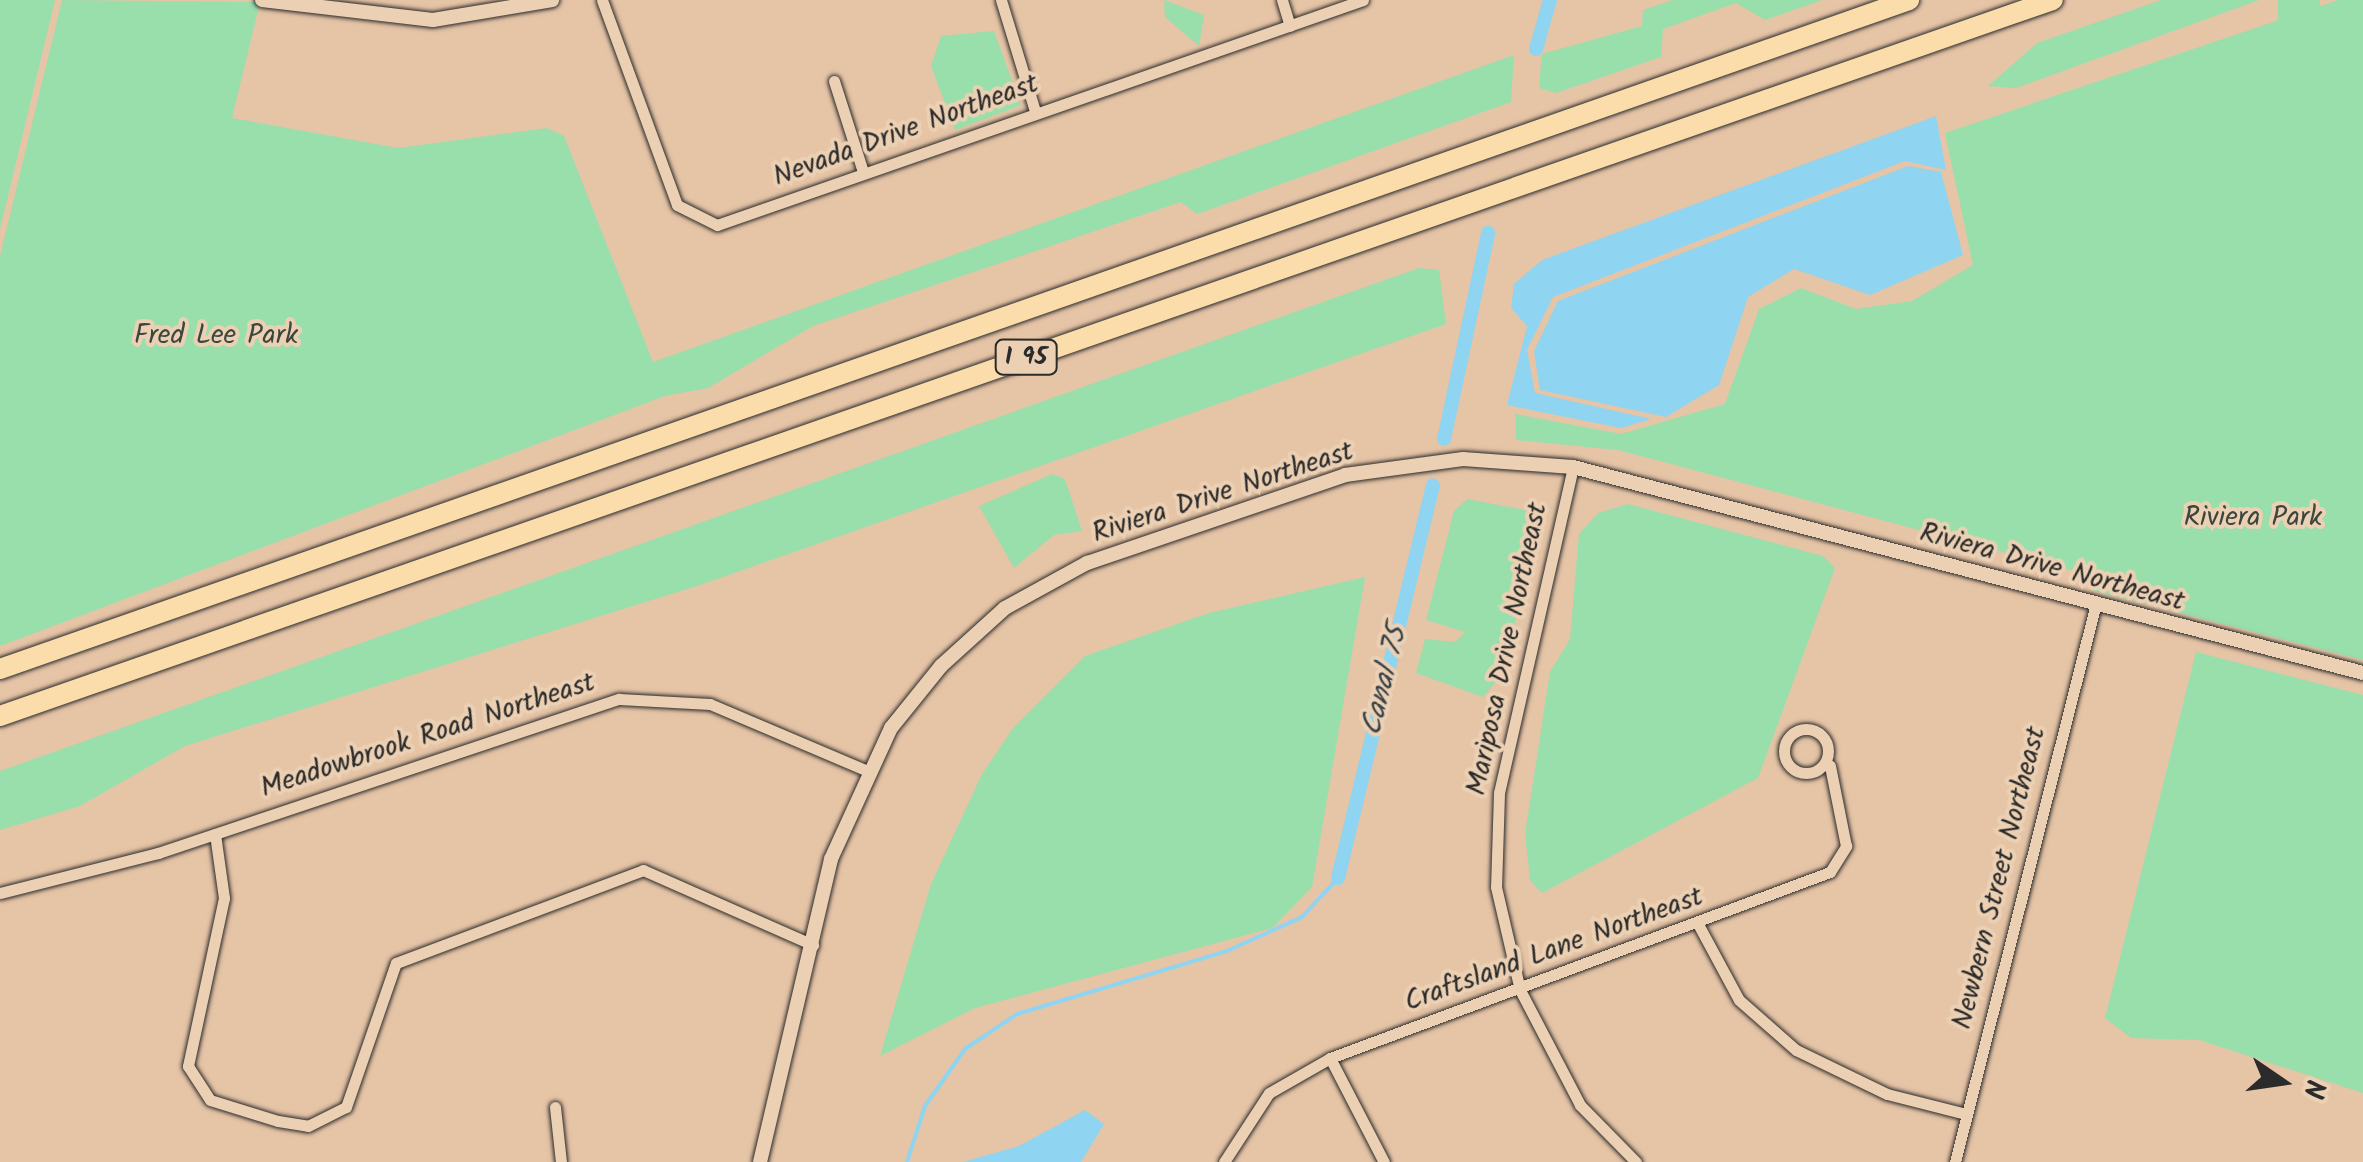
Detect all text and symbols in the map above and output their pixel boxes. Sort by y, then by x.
street label: Nevada Drive Northeast [769,67,1043,195]
park label: Fred Lee Park [134,319,298,353]
road number: I 95 [994,337,1058,377]
street label: Riviera Drive Northeast [1088,435,1358,551]
street label: Mariposa Drive Northeast [1461,500,1555,798]
park label: Riviera Park [2184,501,2322,535]
street label: Riviera Drive Northeast [1916,516,2188,620]
water label: Canal 75 [1354,623,1416,739]
street label: Meadowbrook Road Northeast [257,666,599,806]
street label: Newbern Street Northeast [1946,723,2054,1033]
street label: Craftsland Lane Northeast [1400,880,1708,1020]
north arrow [2233,1032,2333,1132]
text: N [2289,1075,2337,1103]

